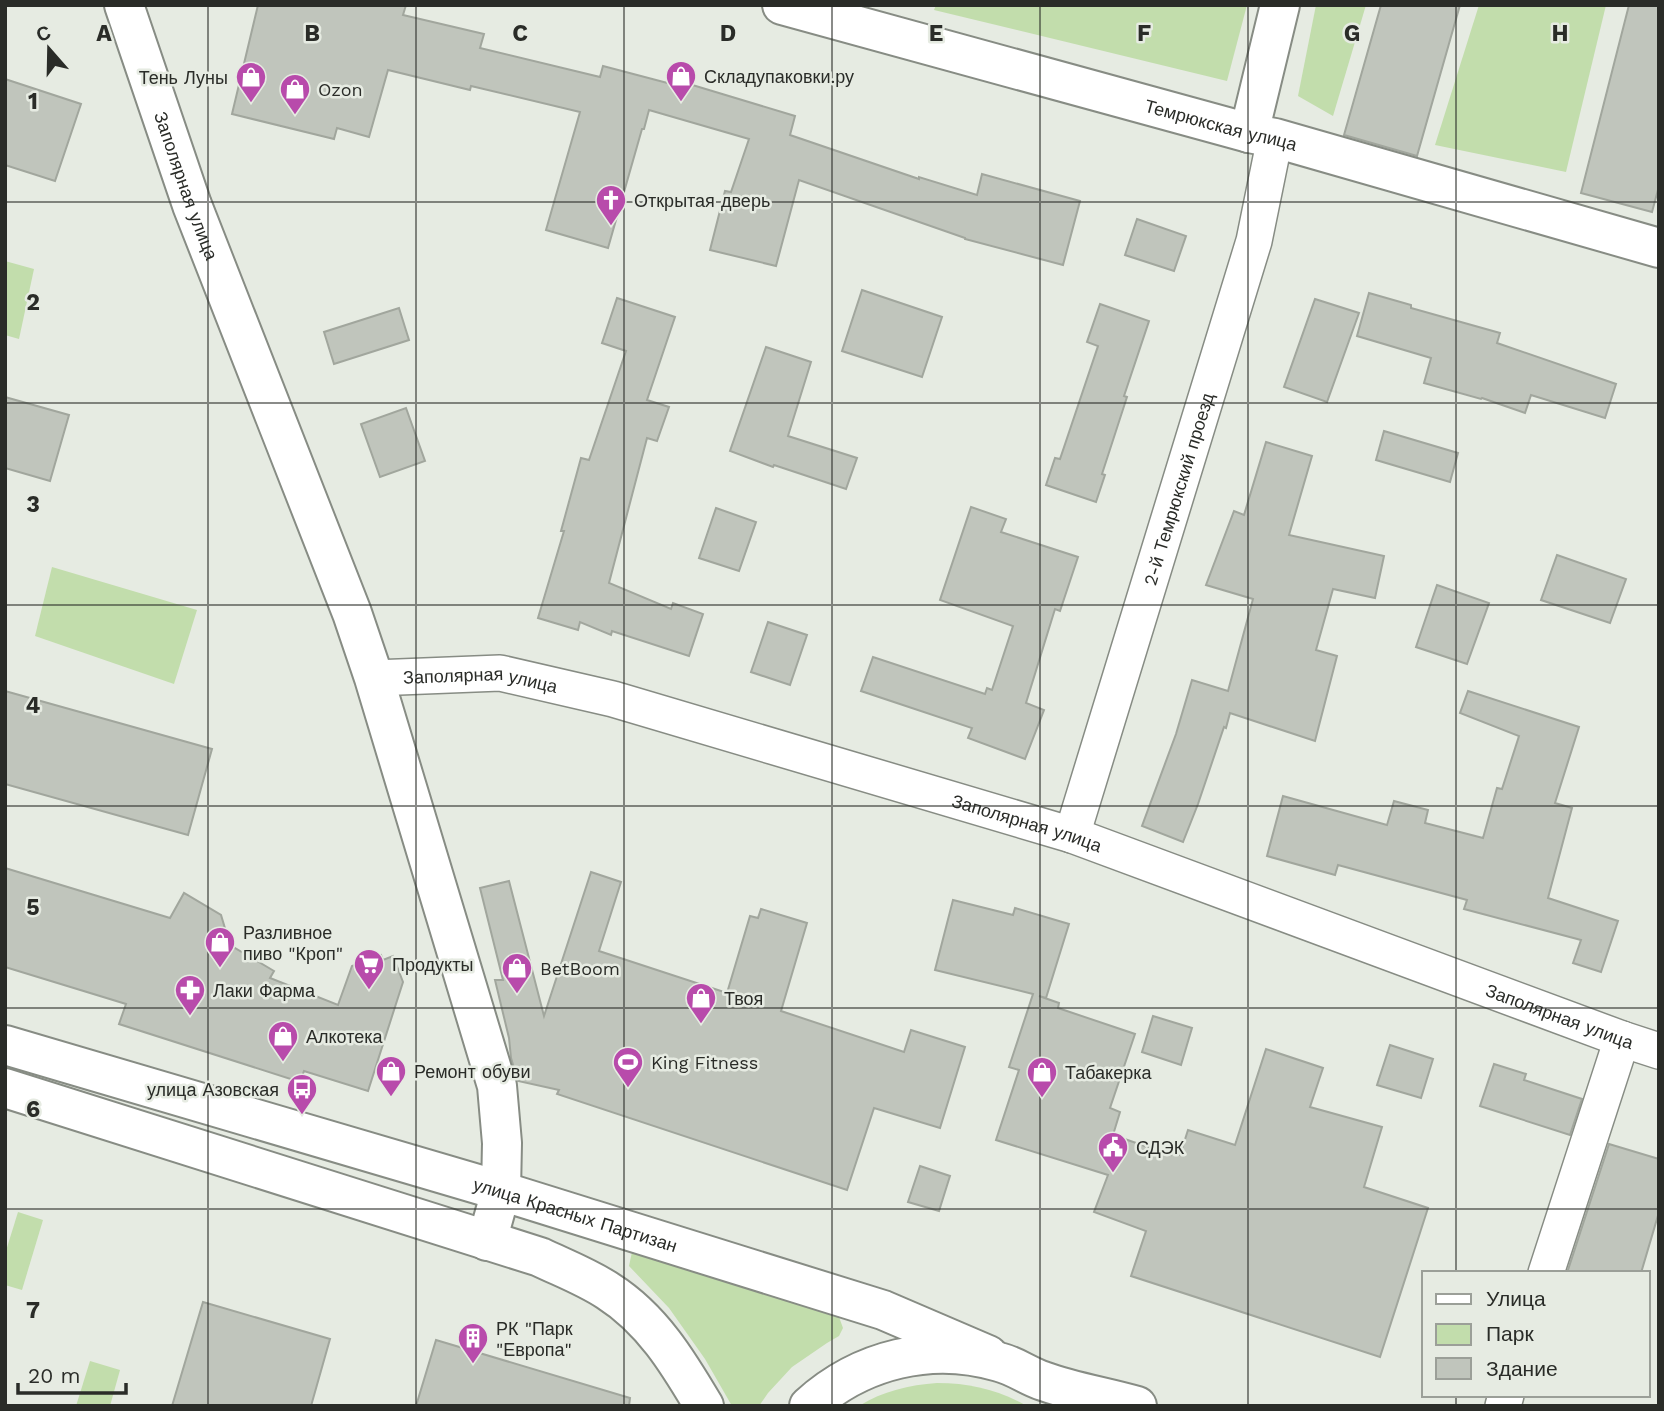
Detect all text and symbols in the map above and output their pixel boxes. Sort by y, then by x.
north arrow [14,14,84,84]
text: С [33,20,54,47]
text: A [96,20,112,47]
text: B [304,20,320,47]
text: C [512,20,528,47]
text: D [720,20,736,47]
text: E [929,20,943,47]
text: F [1137,20,1151,47]
text: G [1344,20,1360,47]
text: H [1551,20,1569,47]
shop icon: Складупаковки.ру [664,59,698,103]
shop icon: Тень Луны [234,60,268,104]
place label: Складупаковки.ру [704,66,854,87]
place label: Тень Луны [139,67,228,88]
shop icon: Ozon [278,72,312,116]
place label: Ozon [318,79,363,100]
text: 1 [28,88,38,115]
street label: Темрюкская улица [1142,94,1301,155]
street label: Заполярная улица [150,109,223,263]
church icon: Открытая дверь [594,183,628,227]
place label: Открытая дверь [634,190,770,211]
text: 2 [26,289,40,316]
street label: 2-й Темрюкский проезд [1139,390,1218,588]
text: 3 [26,491,40,518]
street label: Заполярная улица [403,662,561,697]
text: 4 [26,692,41,719]
street label: Заполярная улица [949,789,1106,856]
text: 5 [26,894,40,921]
place label: Разливное пиво "Кроп" [243,922,343,964]
shop icon: Разливное пиво "Кроп" [203,925,237,969]
supermarket icon: Продукты [352,947,386,991]
shop icon: BetBoom [500,951,534,995]
place label: Продукты [392,954,473,975]
place label: BetBoom [540,958,620,979]
pharmacy icon: Лаки Фарма [173,973,207,1017]
street label: Заполярная улица [1483,979,1637,1053]
place label: Лаки Фарма [213,980,316,1001]
shop icon: Твоя [684,981,718,1025]
place label: Твоя [724,988,763,1009]
shop icon: Алкотека [266,1019,300,1063]
place label: Алкотека [306,1026,384,1047]
sports icon: King Fitness [611,1045,645,1089]
place label: King Fitness [651,1052,758,1073]
shop icon: Ремонт обуви [374,1054,408,1098]
shop icon: Табакерка [1025,1055,1059,1099]
place label: Ремонт обуви [414,1061,530,1082]
place label: Табакерка [1065,1062,1152,1083]
bus stop icon: улица Азовская [285,1072,319,1116]
place label: улица Азовская [147,1079,279,1100]
text: 6 [26,1096,40,1123]
public building icon: СДЭК [1096,1130,1130,1174]
place label: СДЭК [1136,1137,1185,1158]
street label: улица Красных Партизан [471,1173,680,1256]
legend [1422,1271,1650,1397]
text: Улица [1486,1286,1546,1311]
text: 7 [26,1297,40,1324]
place label: РК "Парк "Европа" [496,1318,573,1360]
building icon: РК "Парк "Европа" [456,1321,490,1365]
text: Парк [1486,1321,1534,1346]
scale bar [18,1352,126,1396]
text: Здание [1486,1356,1558,1381]
text: 20 m [28,1363,80,1388]

